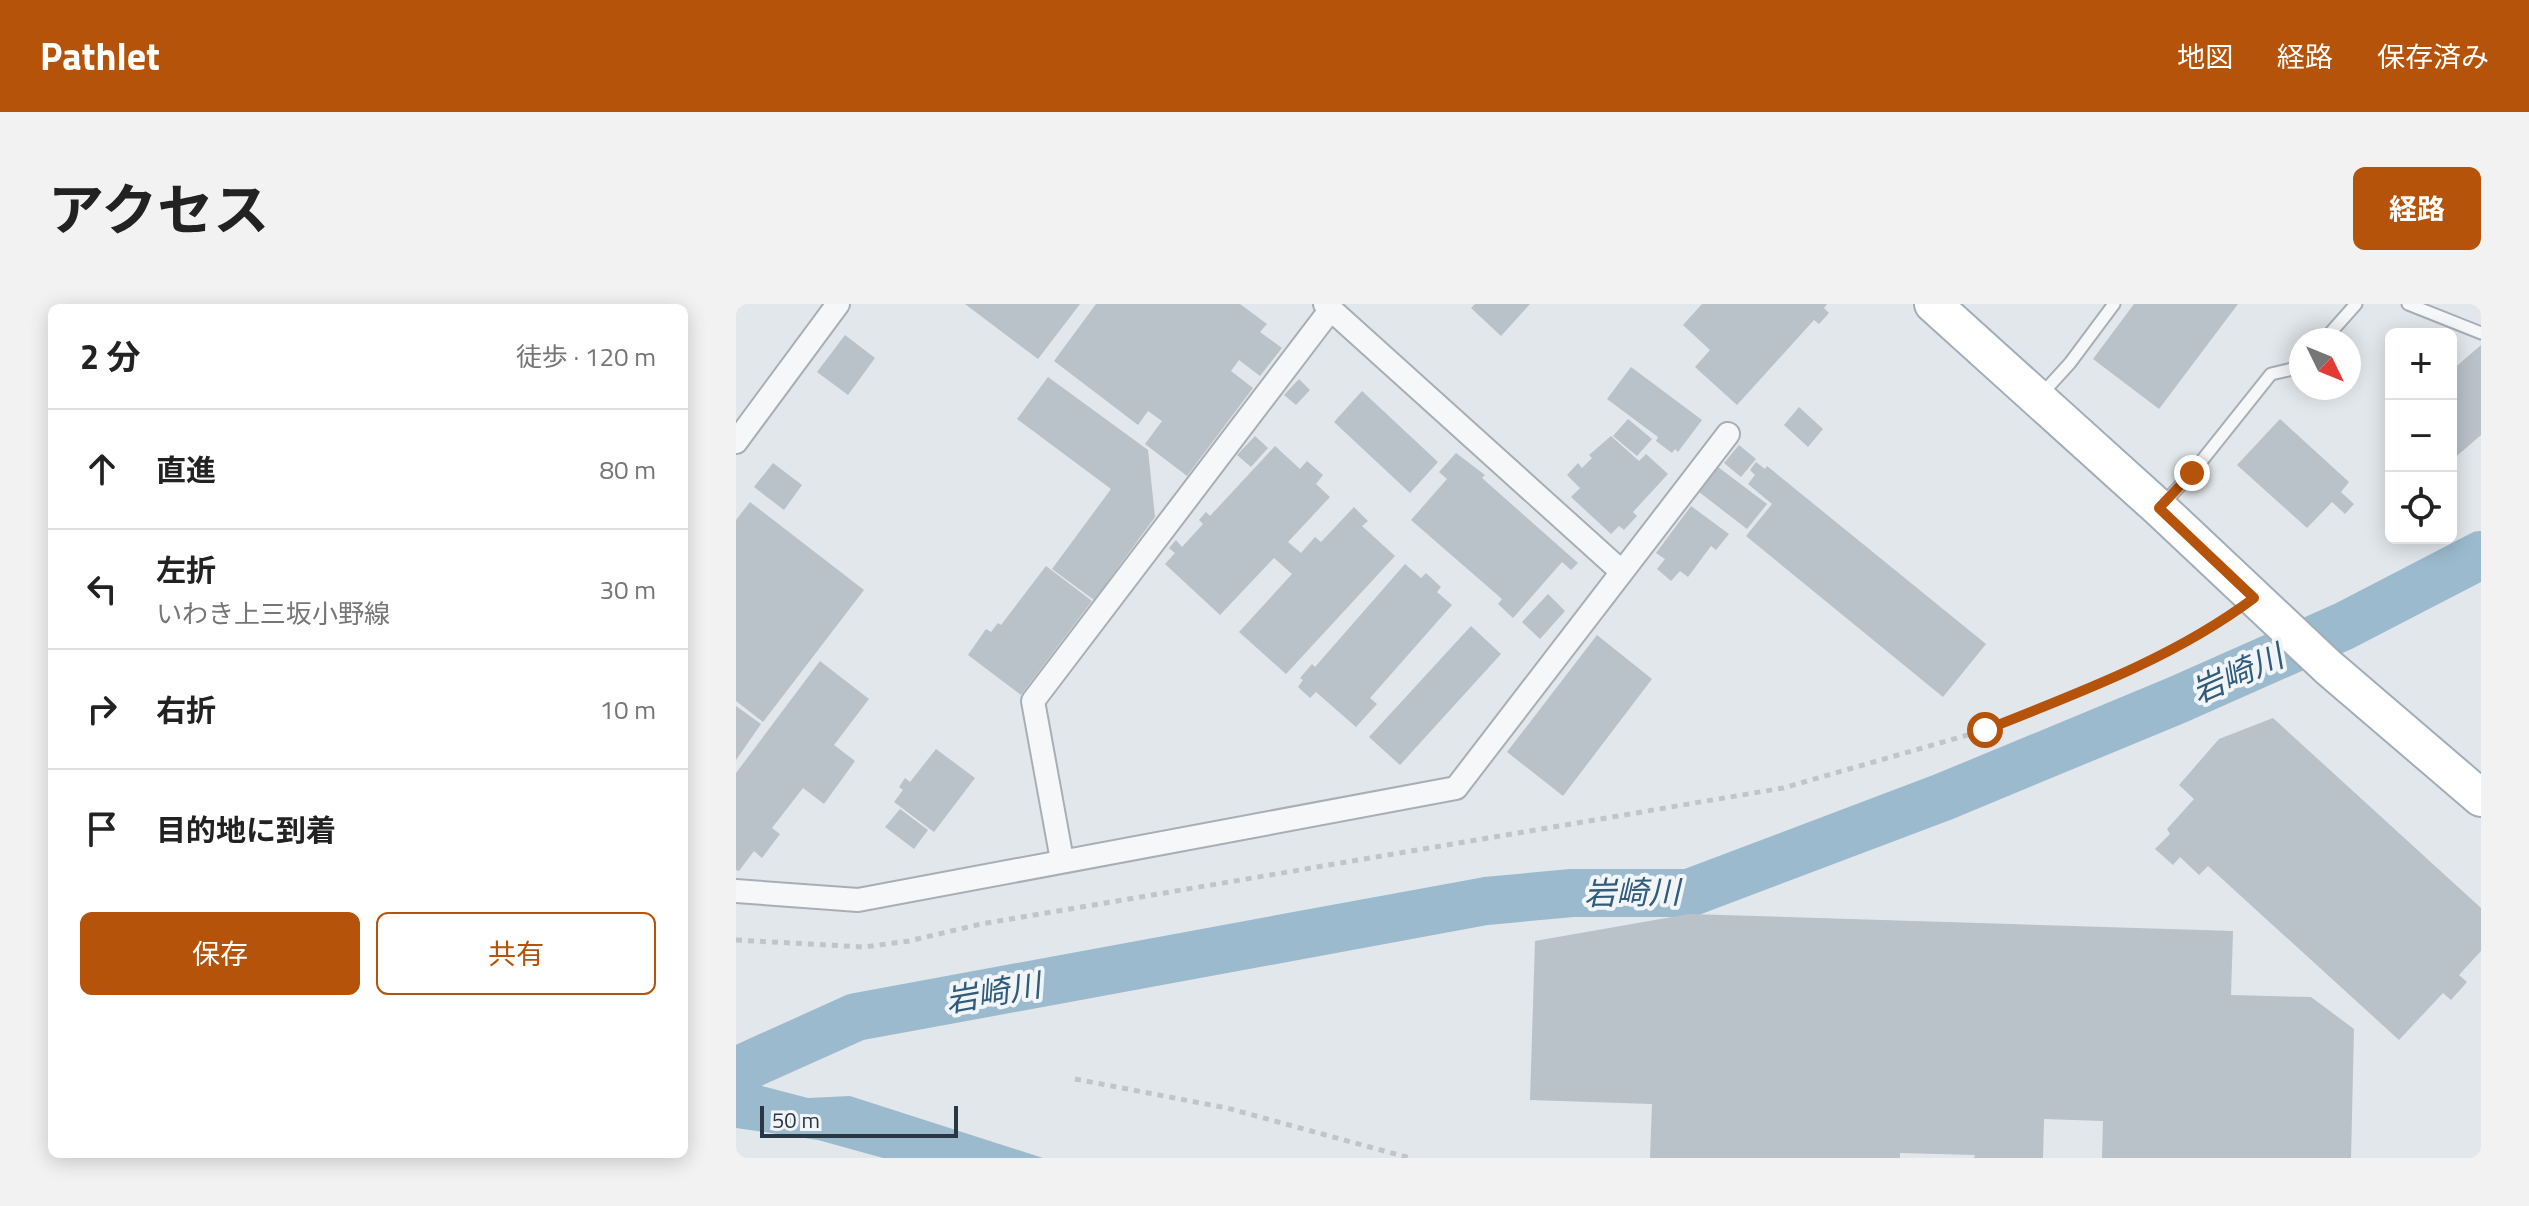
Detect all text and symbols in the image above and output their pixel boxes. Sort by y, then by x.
text: Pathlet [40,27,160,85]
text: 地図 [2177,35,2233,78]
text: 経路 [2277,35,2333,78]
text: 保存済み [2377,35,2489,78]
text: アクセス [48,167,269,252]
button: 経路 [2353,167,2481,250]
north arrow [2289,328,2361,400]
map controls [2385,328,2457,544]
button: + [2385,328,2457,400]
text: 2 分 [80,330,141,382]
text: 徒歩 · 120 m [516,337,656,376]
button: − [2385,400,2457,472]
icon: ahead [80,447,124,491]
text: 直進 [156,447,216,493]
text: 80 m [599,450,656,489]
route end [2174,455,2210,491]
button: locate [2385,472,2457,544]
text: 左折 [156,547,216,593]
icon: left [80,567,124,611]
text: 30 m [599,570,656,609]
text: いわき上三坂小野線 [156,594,390,633]
water label: 岩崎川 [2183,630,2293,714]
icon: right [80,687,124,731]
text: 右折 [156,687,216,733]
text: 10 m [599,690,656,729]
route start [1967,712,2003,748]
icon: arrive [80,807,124,851]
text: 目的地に到着 [156,807,336,853]
water label: 岩崎川 [1584,867,1683,917]
button: 保存 [80,912,360,995]
button: 共有 [376,912,656,995]
water label: 岩崎川 [942,960,1047,1024]
scale bar [760,1102,958,1138]
text: 50 m [772,1103,820,1137]

